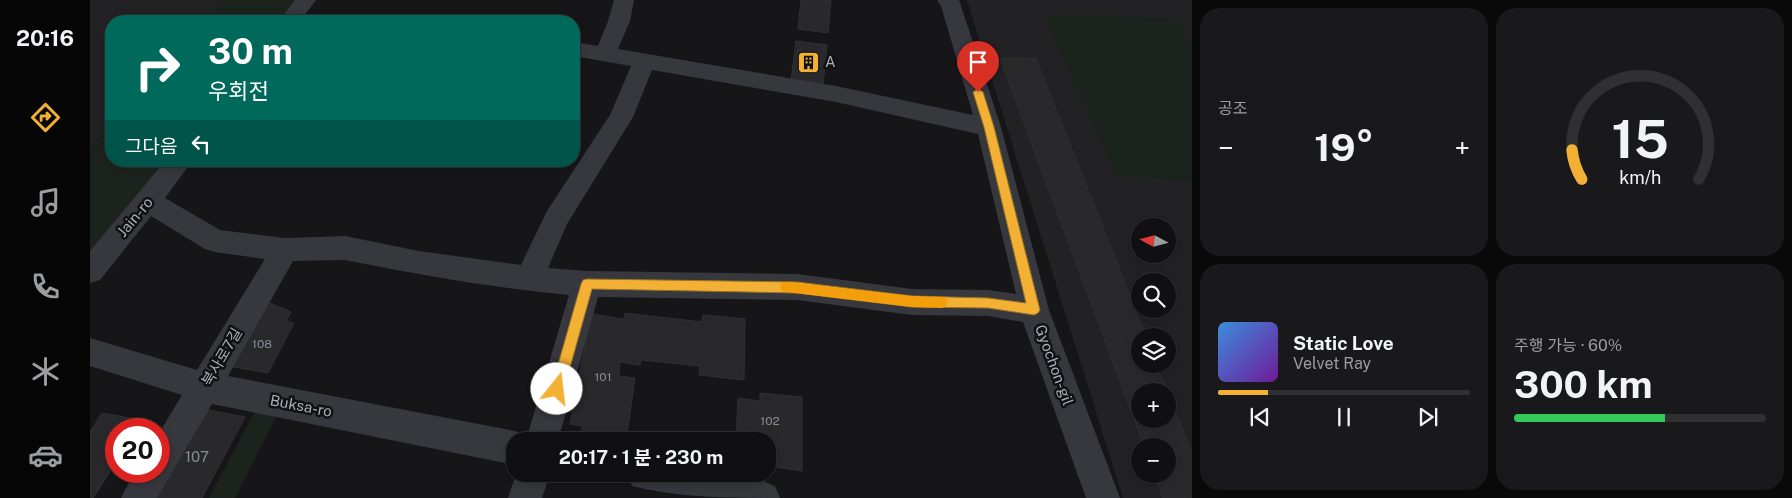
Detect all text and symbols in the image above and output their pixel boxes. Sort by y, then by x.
text: 20:16 [16,25,74,51]
text: 30 m [208,31,293,72]
icon: right [125,35,190,100]
pin [957,41,999,92]
icon: arrive [964,48,992,76]
building icon: A [797,50,821,74]
place label: A [825,53,836,70]
text: 우회전 [208,78,269,104]
text: 공조 [1218,99,1247,118]
icon: directions [28,100,63,135]
text: 15 [1611,109,1669,170]
text: 19° [1314,125,1374,170]
icon: left [187,130,215,158]
text: − [1218,131,1234,164]
text: + [1454,131,1470,164]
text: 그다음 [125,135,177,157]
text: km/h [1619,167,1661,188]
icon: music [28,185,63,220]
street label: Jain-ro [113,193,156,240]
north arrow [1131,218,1176,262]
map controls [1131,218,1176,483]
icon: phone [28,269,63,304]
button: search [1131,273,1176,318]
street label: Gyochon-gil [1032,322,1077,407]
street label: 북사로7길 [198,325,245,389]
button: layers [1131,328,1176,373]
text: Static Love [1293,332,1394,354]
text: 주행 가능 · 60% [1514,336,1622,355]
house number: 108 [252,337,272,351]
icon: climate [28,354,63,389]
text: Velvet Ray [1293,354,1371,373]
position arrow [530,362,582,414]
text: 300 km [1514,362,1653,407]
house number: 101 [594,370,612,384]
button: + [1131,383,1176,428]
street label: Buksa-ro [269,391,334,420]
icon: previous [1246,403,1274,431]
icon: pause [1330,403,1358,431]
icon: next [1414,403,1442,431]
house number: 102 [760,414,780,428]
speed limit sign: 20 [105,418,170,483]
icon: car [28,438,63,473]
button: − [1131,438,1176,483]
text: 20:17 · 1 분 · 230 m [559,446,723,468]
house number: 107 [185,448,209,465]

